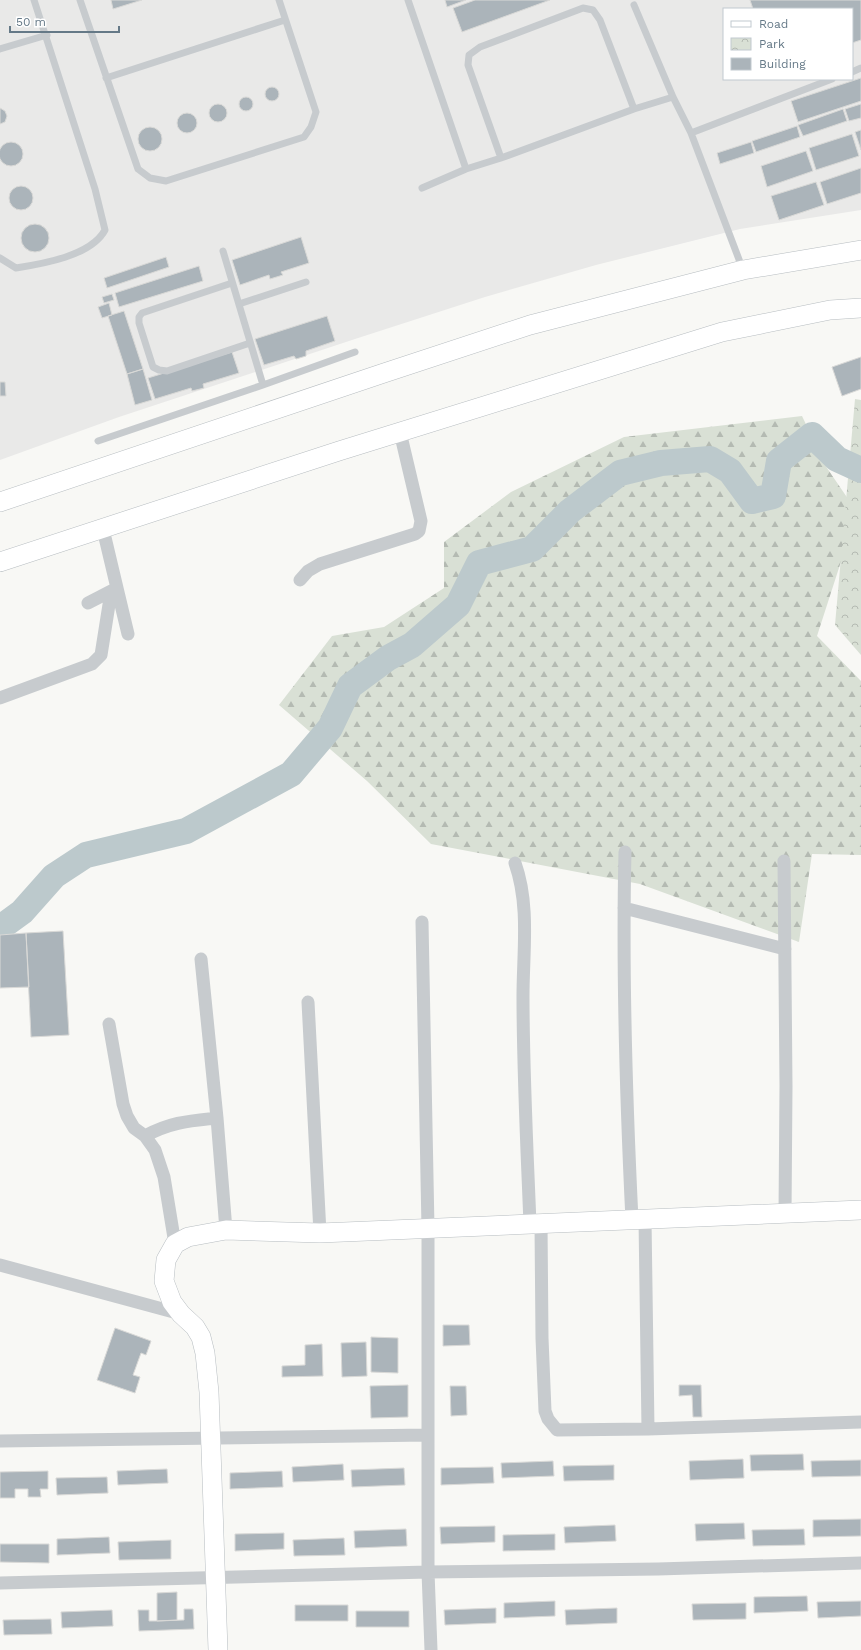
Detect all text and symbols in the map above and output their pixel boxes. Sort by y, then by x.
scale bar [10,8,119,34]
legend [723,8,853,80]
text: 50 m [16,15,46,29]
text: Road [759,17,788,31]
text: Park [759,37,785,51]
text: Building [759,57,806,71]

